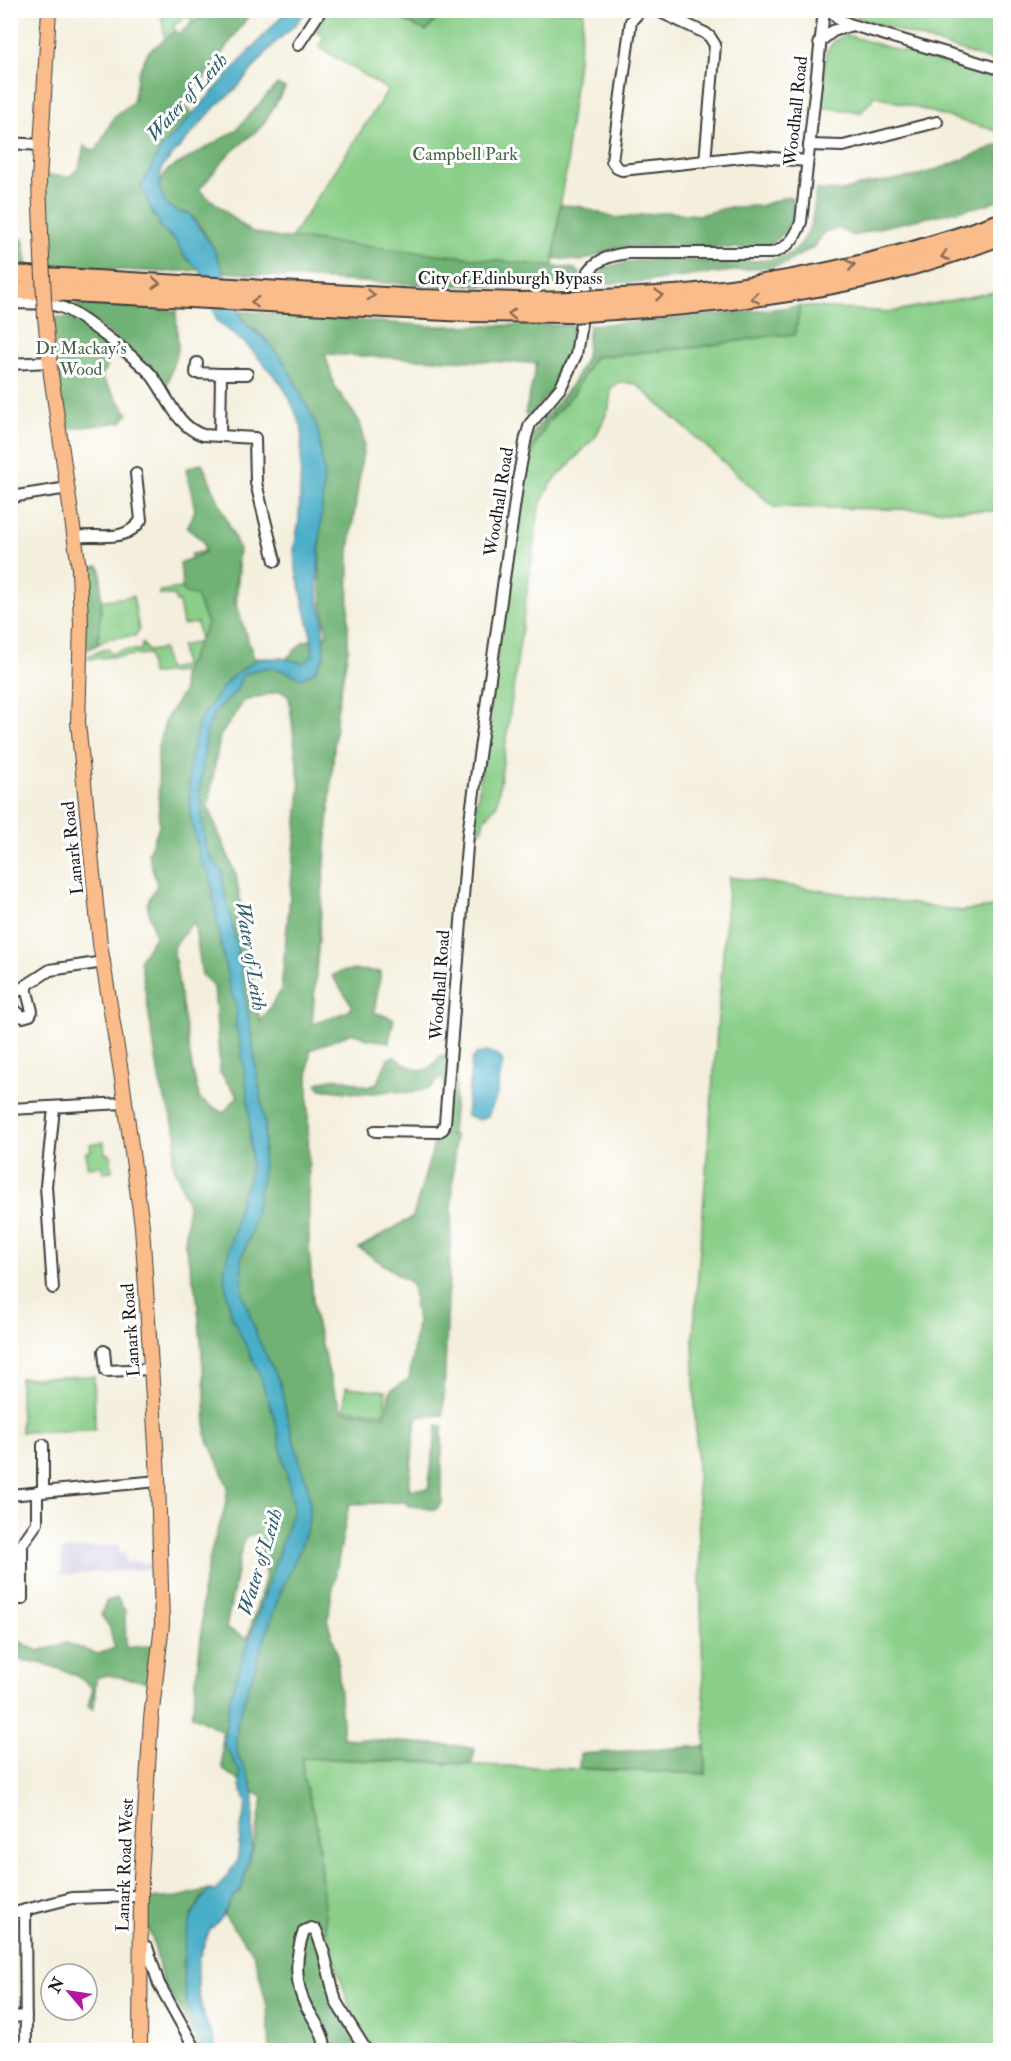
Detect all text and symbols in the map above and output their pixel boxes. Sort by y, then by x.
water label: Water of Leith [141,48,233,146]
street label: Woodhall Road [779,55,813,168]
park label: Campbell Park [412,143,518,166]
one-way arrow [940,249,951,261]
one-way arrow [846,259,856,272]
street label: City of Edinburgh Bypass [418,267,602,290]
one-way arrow [151,277,160,290]
one-way arrow [367,288,376,301]
one-way arrow [654,288,663,301]
one-way arrow [750,292,760,304]
one-way arrow [250,296,259,309]
one-way arrow [508,308,517,320]
park label: Dr Mackay's Wood [35,337,127,381]
street label: Woodhall Road [479,446,519,559]
street label: Lanark Road [57,800,89,896]
water label: Water of Leith [230,900,272,1012]
street label: Woodhall Road [425,929,455,1042]
street label: Lanark Road [116,1282,146,1378]
water label: Water of Leith [232,1506,288,1618]
street label: Lanark Road West [111,1798,139,1932]
north arrow [39,1962,99,2022]
text: N [44,1974,69,1997]

